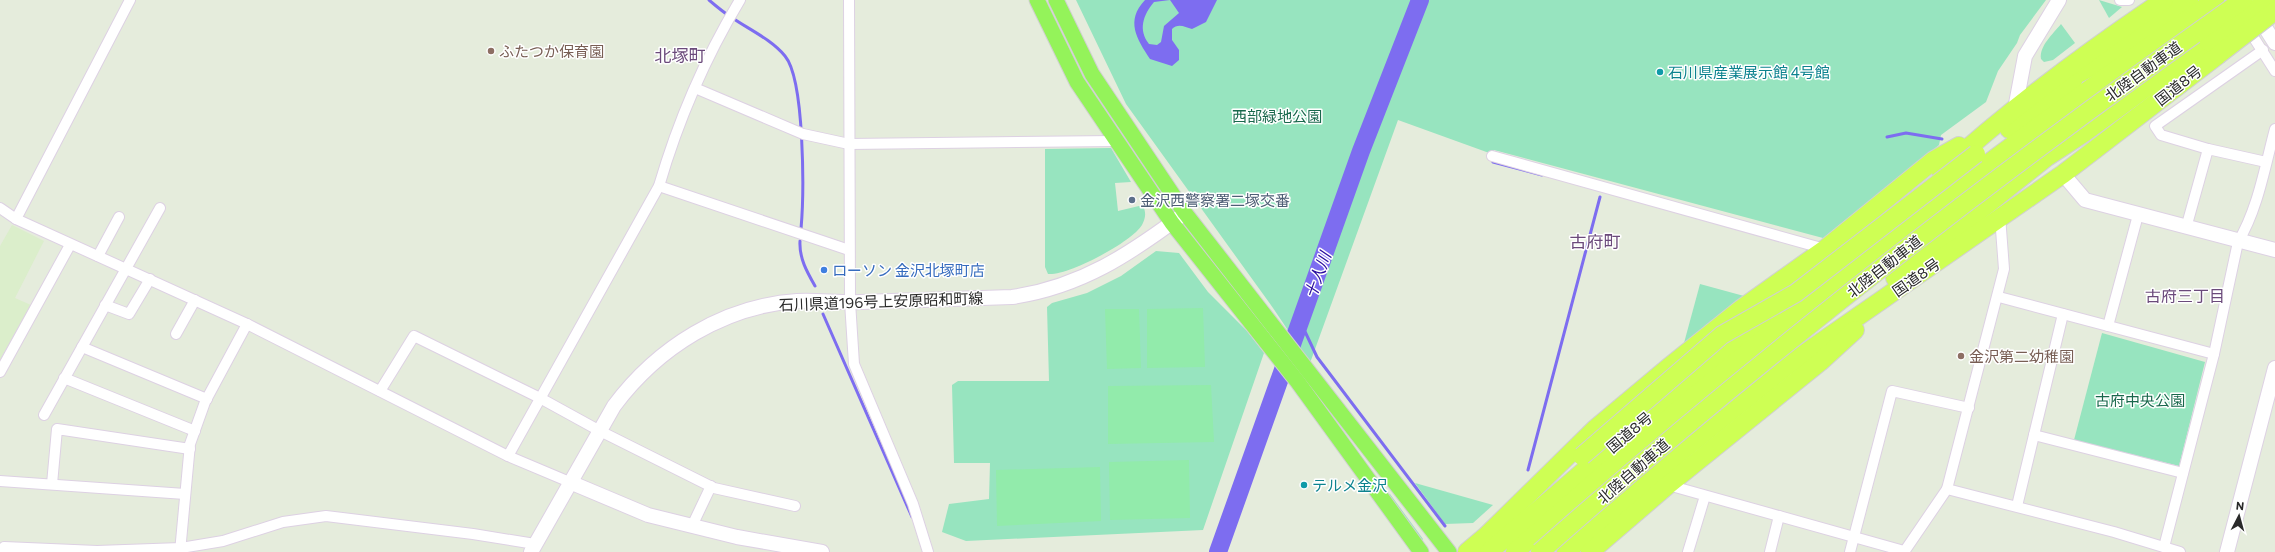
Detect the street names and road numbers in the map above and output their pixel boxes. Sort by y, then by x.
street label: 北陸自動車道 [2101,37,2185,105]
street label: 国道8号 [2151,61,2205,109]
street label: 北陸自動車道 [1843,231,1925,301]
street label: 国道8号 [1889,254,1943,300]
street label: 石川県道196号上安原昭和町線 [778,288,984,314]
street label: 国道8号 [1602,408,1656,456]
street label: 北陸自動車道 [1593,435,1673,507]

